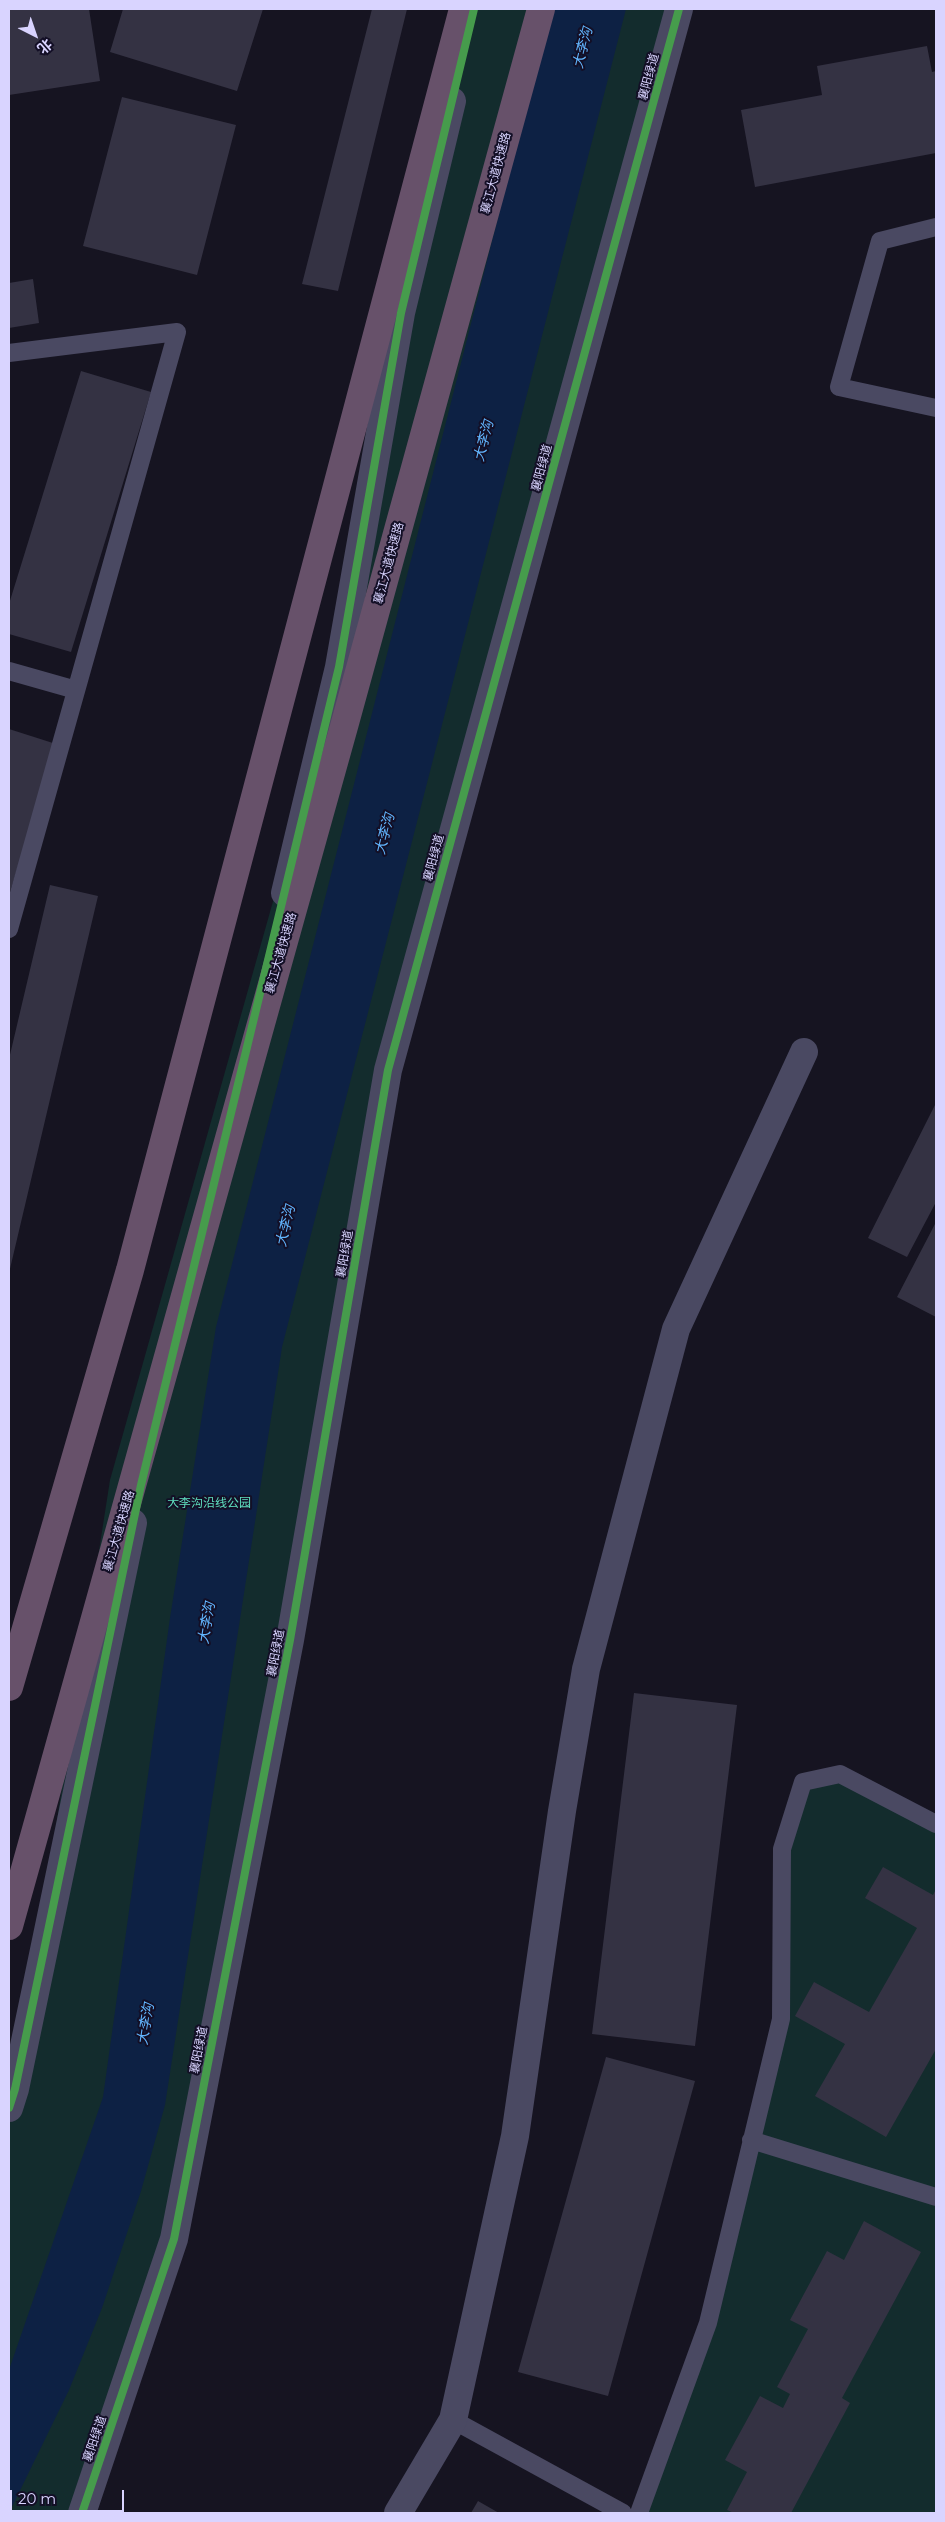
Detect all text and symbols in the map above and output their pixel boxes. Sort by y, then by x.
north arrow [10,10,60,60]
water label: 大李沟 [570,26,596,70]
text: 北 [34,35,56,58]
street label: 襄阳绿道 [636,52,662,102]
street label: 襄江大道快速路 [478,131,514,215]
water label: 大李沟 [471,419,497,463]
street label: 襄阳绿道 [529,443,555,493]
street label: 襄江大道快速路 [371,521,407,605]
water label: 大李沟 [372,812,398,856]
street label: 襄阳绿道 [421,833,447,883]
street label: 襄江大道快速路 [263,911,299,995]
water label: 大李沟 [273,1204,299,1248]
street label: 襄阳绿道 [334,1229,356,1279]
street label: 襄江大道快速路 [101,1489,137,1573]
park label: 大李沟沿线公园 [167,1496,251,1510]
water label: 大李沟 [195,1601,219,1645]
street label: 襄阳绿道 [264,1628,288,1678]
water label: 大李沟 [134,2002,158,2046]
street label: 襄阳绿道 [187,2025,211,2075]
street label: 襄阳绿道 [80,2414,110,2464]
scale bar [12,2480,126,2512]
text: 20 m [18,2489,56,2508]

